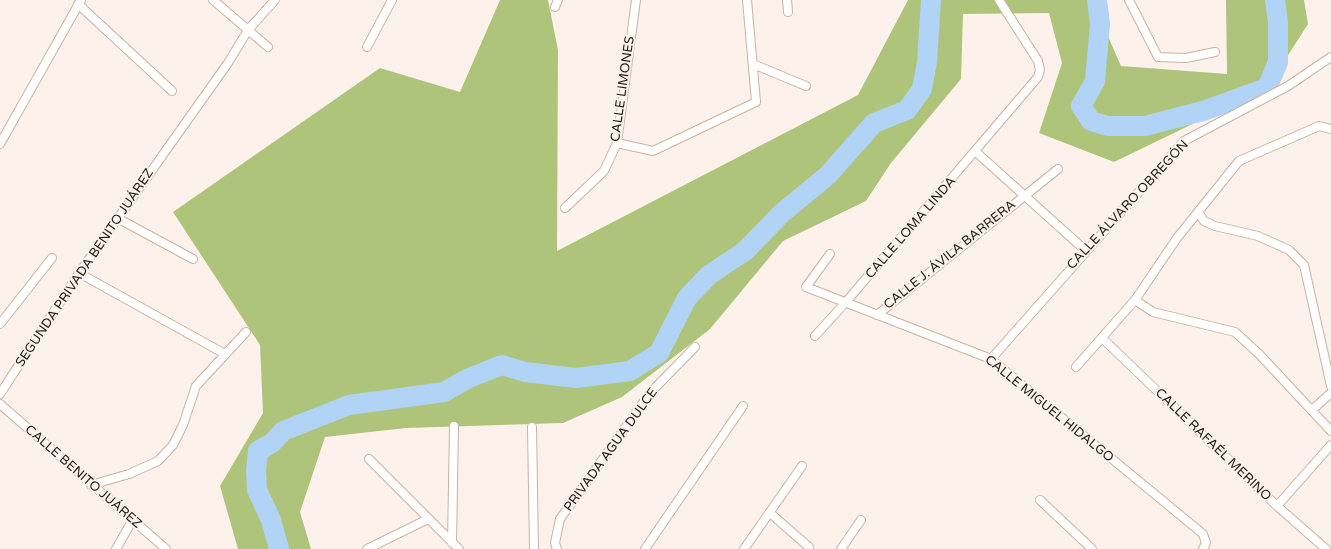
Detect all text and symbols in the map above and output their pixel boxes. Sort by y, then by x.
street label: CALLE LIMONES [608,35,638,143]
street label: CALLE ÁLVARO OBREGÓN [1064,137,1192,273]
street label: SEGUNDA PRIVADA BENITO JUÁREZ [13,166,157,370]
street label: CALLE LOMA LINDA [862,174,960,282]
street label: CALLE J. ÁVILA BARRERA [881,197,1019,313]
street label: CALLE MIGUEL HIDALGO [981,352,1117,466]
street label: PRIVADA AGUA DULCE [561,385,661,515]
street label: CALLE RAFAÉL MERINO [1152,385,1274,505]
street label: CALLE BENITO JUÁREZ [21,422,145,532]

